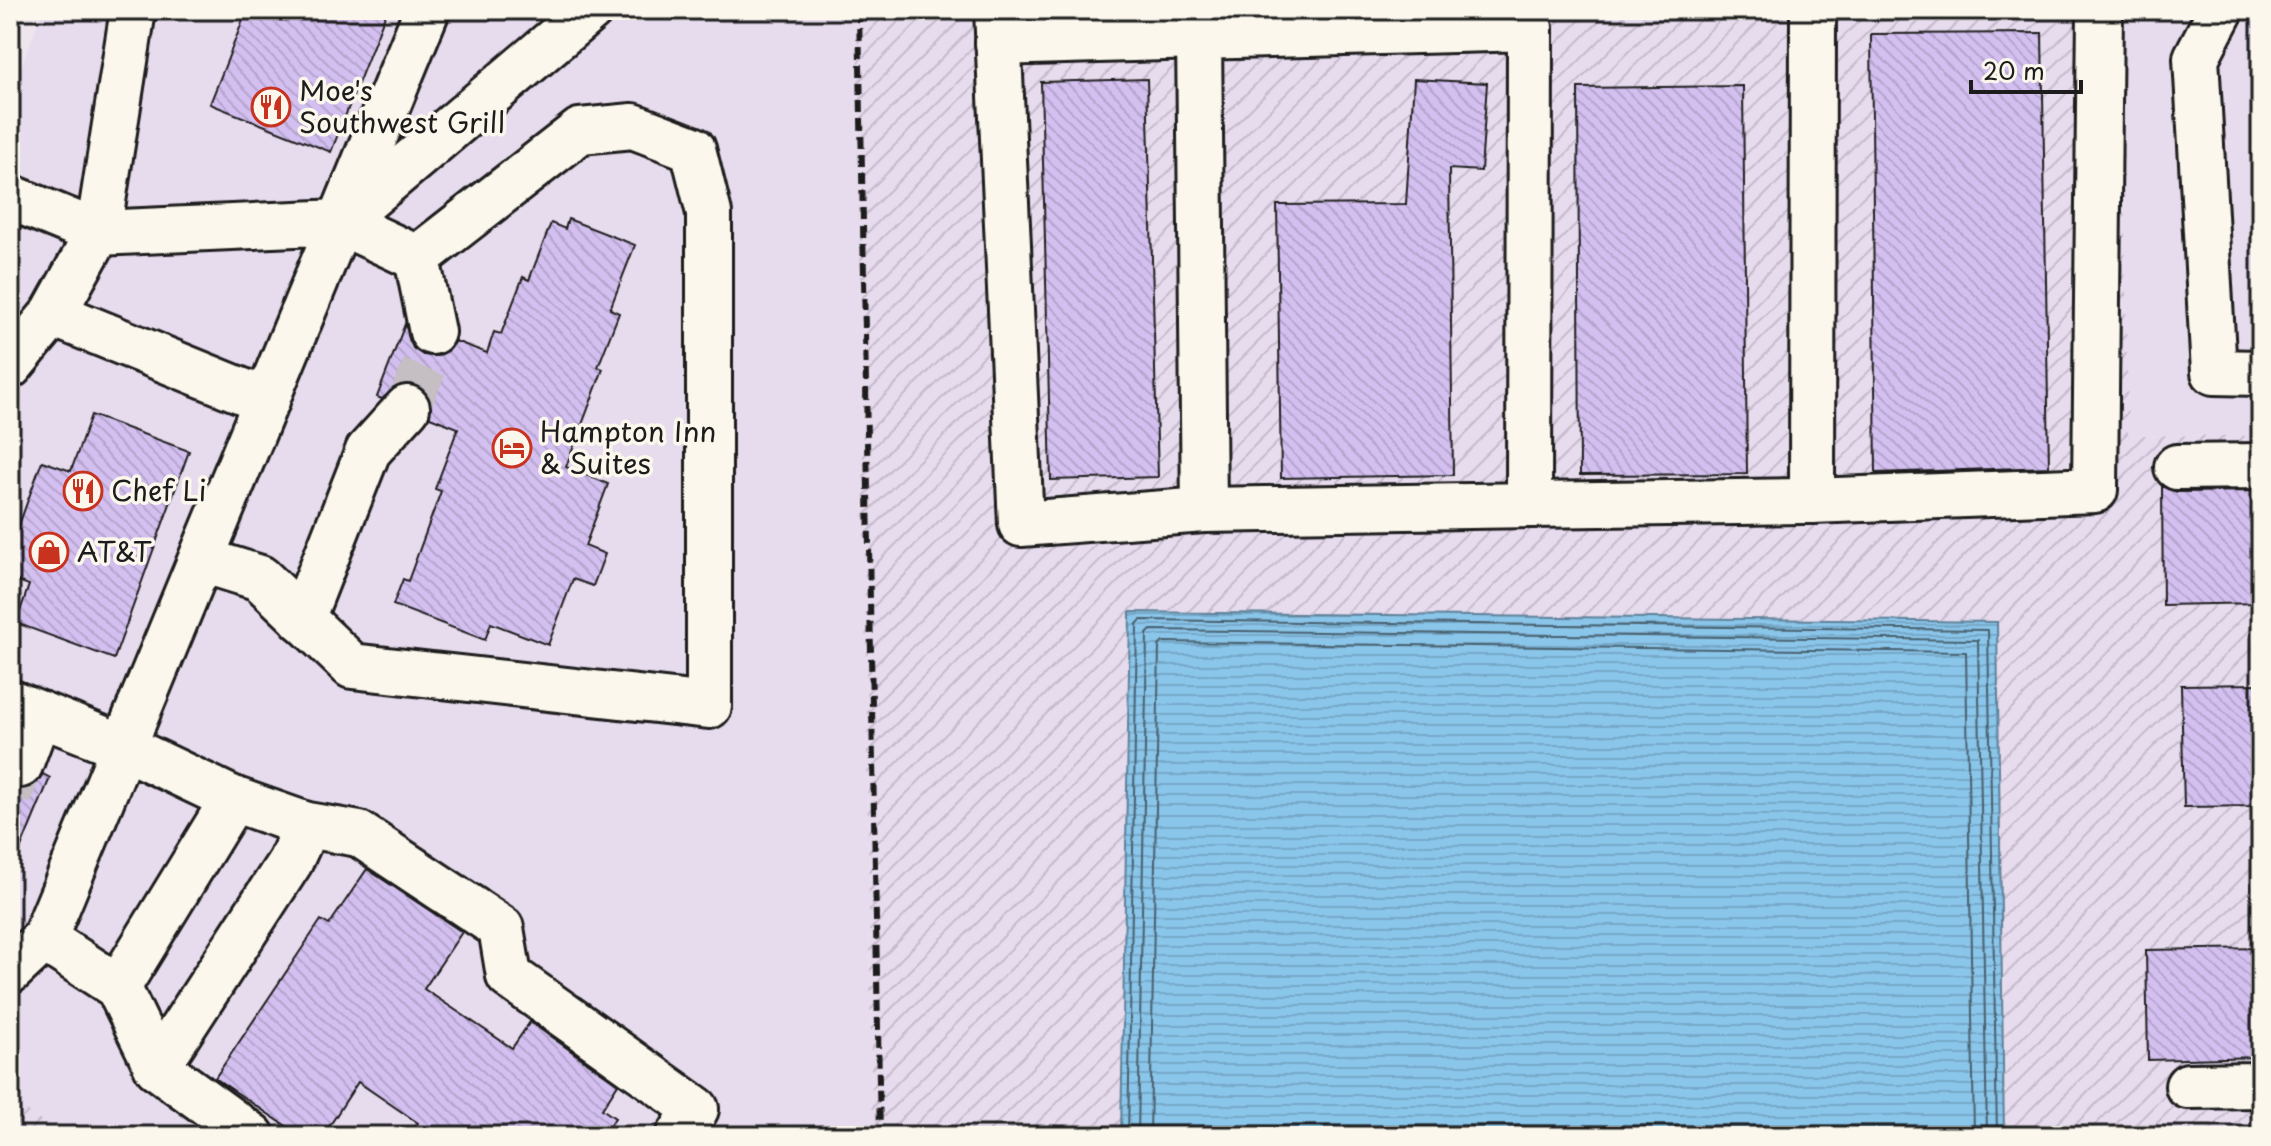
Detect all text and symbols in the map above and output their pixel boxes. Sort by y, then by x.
scale bar [1971,44,2081,94]
text: 20 m [1983,52,2045,88]
place label: Moe's Southwest Grill [299,68,505,143]
restaurant icon: Moe's Southwest Grill [250,86,292,128]
place label: Hampton Inn & Suites [540,409,716,484]
hotel icon: Hampton Inn & Suites [491,427,533,469]
place label: Chef Li [111,468,207,511]
restaurant icon: Chef Li [62,470,104,512]
place label: AT&T [77,529,152,572]
shop icon: AT&T [28,531,70,573]

